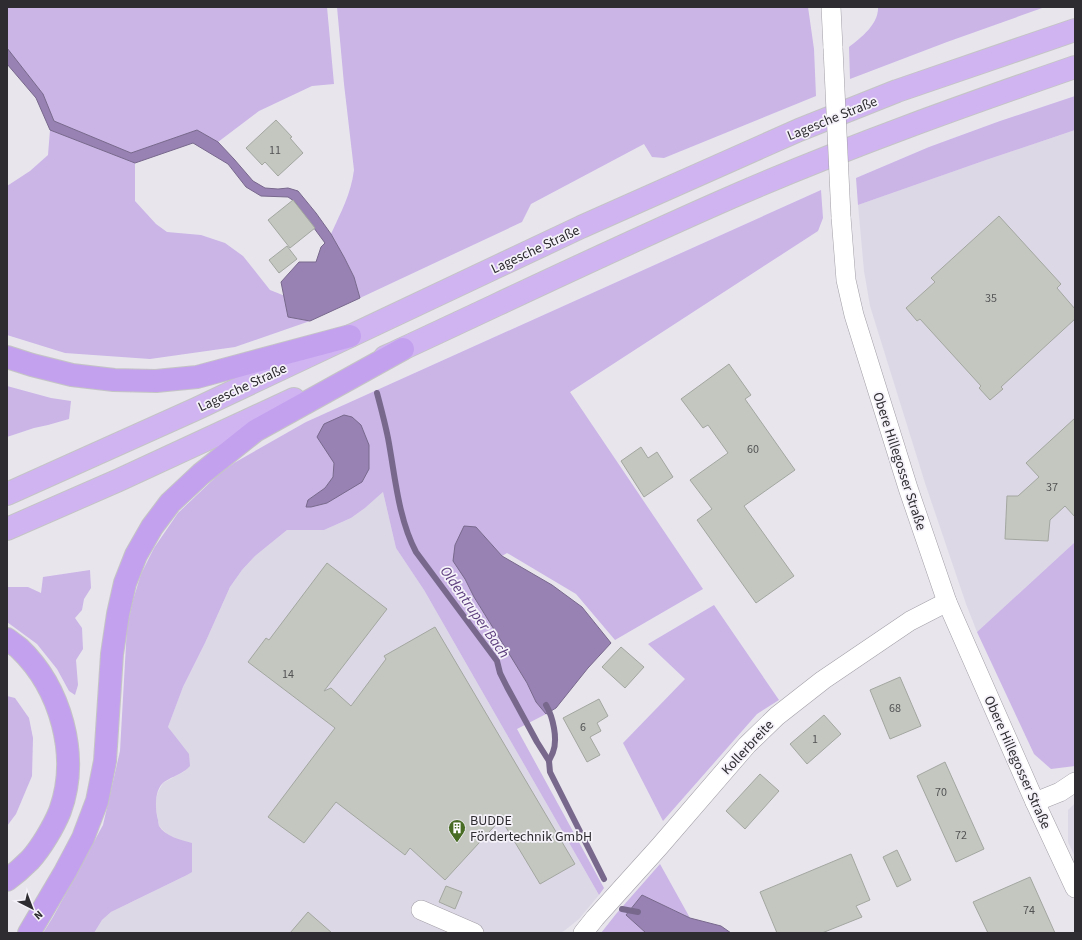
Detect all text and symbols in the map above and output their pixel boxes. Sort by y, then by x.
street label: Lagesche Straße [784,92,881,146]
house number: 11 [269,142,281,159]
street label: Lagesche Straße [488,221,583,279]
house number: 35 [985,290,997,307]
street label: Lagesche Straße [195,359,290,417]
street label: Obere Hillegosser Straße [867,390,931,533]
house number: 60 [747,441,759,458]
house number: 37 [1046,479,1058,496]
water label: Oldentruper Bach [435,562,514,663]
house number: 14 [282,666,294,683]
street label: Obere Hillegosser Straße [979,692,1056,832]
house number: 68 [889,700,901,717]
street label: Kollerbreite [717,716,779,780]
house number: 6 [580,719,586,736]
house number: 1 [812,731,818,748]
house number: 70 [935,784,947,801]
place label: BUDDE Fördertechnik GmbH [470,811,592,847]
building icon: BUDDE Fördertechnik GmbH [447,818,467,843]
house number: 72 [955,827,967,844]
north arrow [12,888,52,928]
house number: 74 [1023,902,1035,919]
text: N [31,907,46,923]

